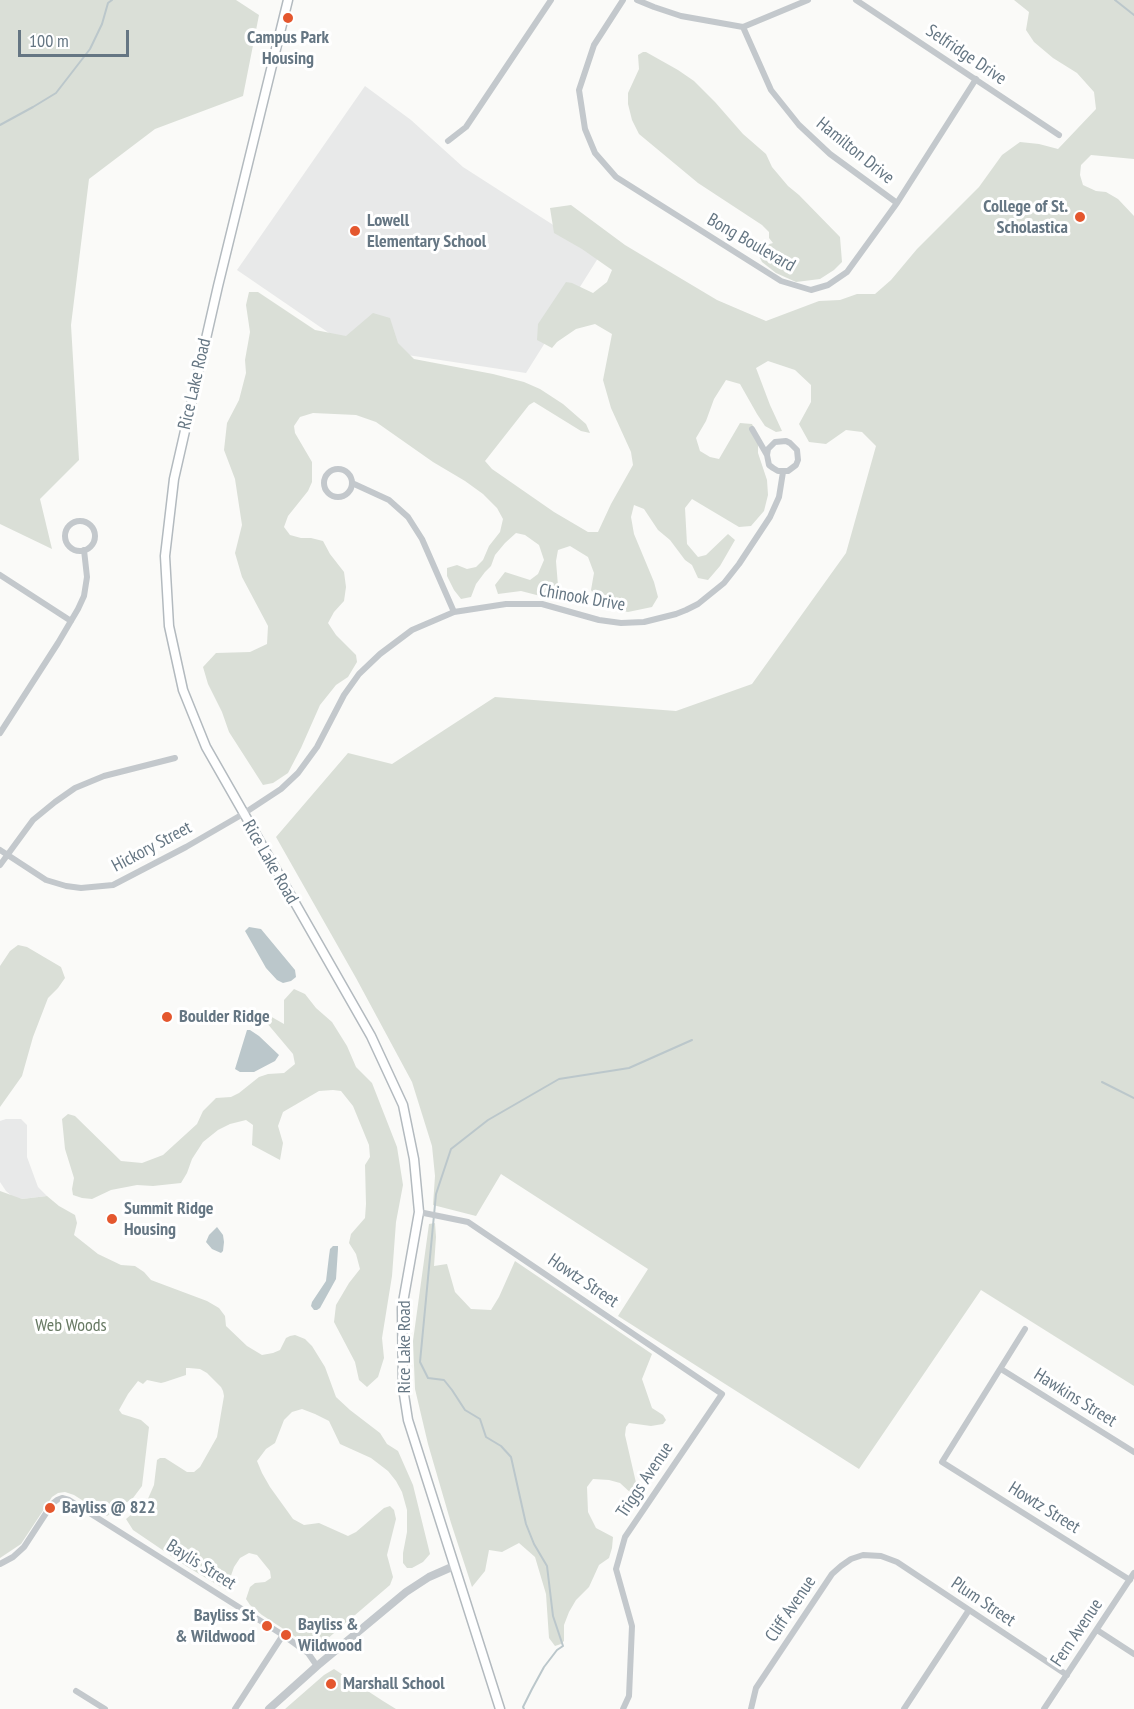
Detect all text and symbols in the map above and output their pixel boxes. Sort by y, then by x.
marker: Campus Park Housing [281,11,295,25]
scale bar [21,18,132,56]
street label: Selfridge Drive [922,20,1010,90]
place label: Campus Park Housing [247,27,329,70]
text: 100 m [29,29,69,52]
street label: Hamilton Drive [812,113,898,189]
place label: College of St. Scholastica [983,196,1068,238]
street label: Bong Boulevard [703,209,799,277]
place label: Lowell Elementary School [367,210,486,252]
marker: College of St. Scholastica [1073,210,1087,224]
marker: Lowell Elementary School [348,224,362,238]
street label: Rice Lake Road [174,336,216,432]
street label: Chinook Drive [537,580,627,616]
street label: Rice Lake Road [237,816,303,908]
street label: Hickory Street [108,817,196,877]
place label: Boulder Ridge [179,1006,270,1028]
marker: Boulder Ridge [160,1010,174,1024]
place label: Summit Ridge Housing [124,1198,214,1240]
marker: Summit Ridge Housing [105,1212,119,1226]
street label: Howtz Street [544,1250,622,1312]
street label: Rice Lake Road [394,1300,416,1394]
park label: Web Woods [35,1315,107,1337]
street label: Hawkins Street [1030,1364,1120,1432]
street label: Triggs Avenue [612,1438,678,1522]
street label: Howtz Street [1004,1478,1084,1538]
place label: Bayliss @ 822 [62,1497,156,1519]
marker: Bayliss @ 822 [43,1501,57,1515]
street label: Baylis Street [162,1535,240,1595]
street label: Cliff Avenue [761,1572,821,1646]
street label: Plum Street [947,1573,1019,1631]
street label: Fern Avenue [1047,1595,1107,1671]
place label: Bayliss St & Wildwood [175,1605,255,1648]
place label: Bayliss & Wildwood [298,1614,362,1656]
marker: Bayliss St & Wildwood [260,1619,274,1633]
marker: Bayliss & Wildwood [279,1628,293,1642]
place label: Marshall School [343,1673,445,1695]
marker: Marshall School [324,1677,338,1691]

